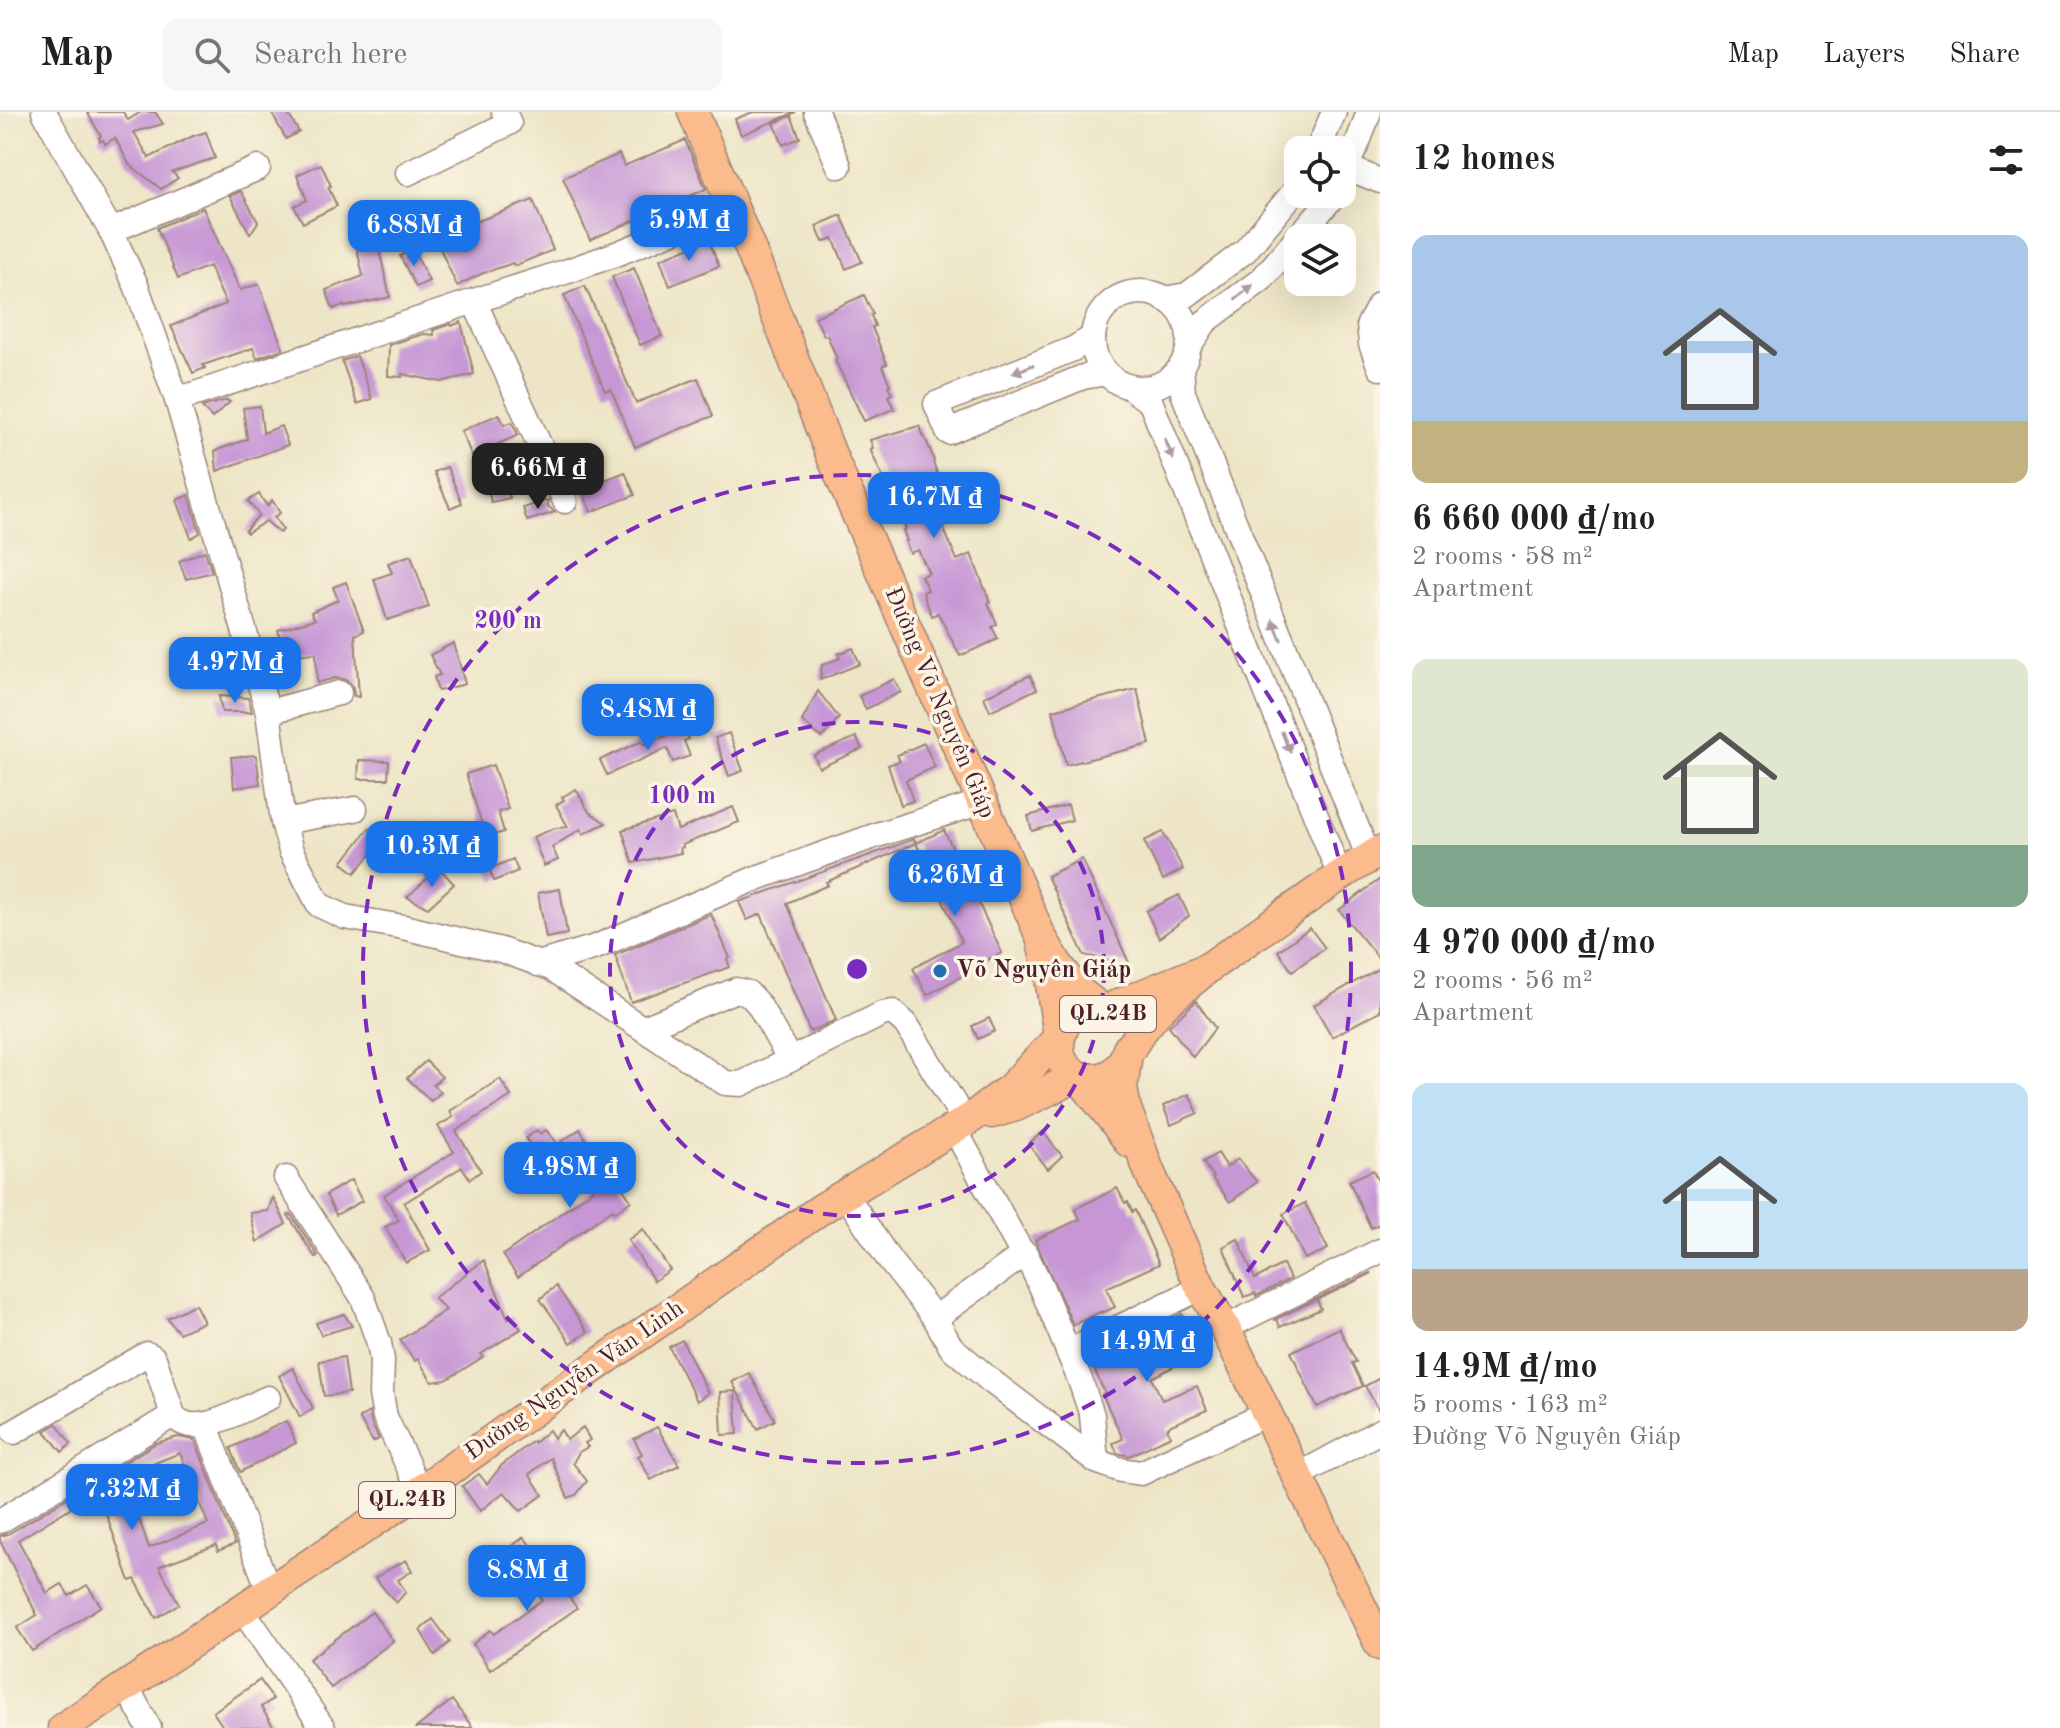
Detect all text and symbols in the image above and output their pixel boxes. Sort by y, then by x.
search box [162,19,722,91]
icon: search [190,33,234,77]
text: Map [40,36,114,74]
text: Search here [254,40,407,70]
text: Map [1727,41,1779,69]
text: Layers [1823,41,1905,69]
text: Share [1949,41,2020,69]
map controls [1284,136,1356,296]
button: locate [1284,136,1356,208]
icon: filters [1984,138,2028,182]
text: 12 homes [1412,143,1555,177]
pin: 5.9M ₫ [624,195,754,263]
pin: 6.88M ₫ [340,200,488,268]
text: 5.9M ₫ [648,208,730,234]
text: 6.88M ₫ [366,213,462,239]
button: layers [1284,224,1356,296]
one-way arrow [1234,285,1254,301]
icon: home [1648,287,1792,431]
one-way arrow [1011,363,1035,376]
one-way arrow [1163,437,1176,461]
pin: 6.66M ₫ [464,443,612,511]
text: 6.66M ₫ [490,456,586,482]
pin: 16.7M ₫ [860,472,1008,540]
text: 16.7M ₫ [886,485,982,511]
text: 6 660 000 ₫/mo [1412,503,1656,537]
text: 2 rooms · 58 m² [1412,544,1593,570]
text: Apartment [1412,576,1534,602]
street label: Đường Võ Nguyên Giáp [879,584,999,822]
text: 200 m [474,610,542,634]
one-way arrow [1271,618,1284,642]
pin: 4.97M ₫ [161,637,309,705]
text: 4.97M ₫ [187,650,283,676]
pin: 8.48M ₫ [574,684,722,752]
text: 8.48M ₫ [600,697,696,723]
icon: home [1648,711,1792,855]
one-way arrow [1280,730,1293,754]
text: 100 m [648,785,716,809]
pin: 10.3M ₫ [358,821,506,889]
text: 10.3M ₫ [384,834,480,860]
pin: 6.26M ₫ [881,850,1029,918]
text: 6.26M ₫ [907,863,1003,889]
text: 4 970 000 ₫/mo [1412,927,1656,961]
centre of rings [843,955,871,983]
place label: Võ Nguyên Giáp [956,959,1131,983]
marker: Võ Nguyên Giáp [931,962,949,980]
text: 2 rooms · 56 m² [1412,968,1593,994]
road number: QL.24B [1060,996,1156,1032]
text: Apartment [1412,1000,1534,1026]
icon: home [1648,1135,1792,1279]
pin: 4.98M ₫ [496,1142,644,1210]
text: 4.98M ₫ [522,1155,618,1181]
street label: Đường Nguyễn Văn Linh [460,1295,689,1466]
pin: 14.9M ₫ [1073,1316,1221,1384]
text: 14.9M ₫ [1099,1329,1195,1355]
text: 14.9M ₫/mo [1412,1351,1598,1385]
text: 5 rooms · 163 m² [1412,1392,1608,1418]
text: Đường Võ Nguyên Giáp [1412,1424,1681,1450]
pin: 7.32M ₫ [58,1464,206,1532]
text: 7.32M ₫ [84,1477,180,1503]
road number: QL.24B [359,1482,455,1518]
pin: 8.8M ₫ [462,1545,592,1613]
text: 8.8M ₫ [486,1558,568,1584]

